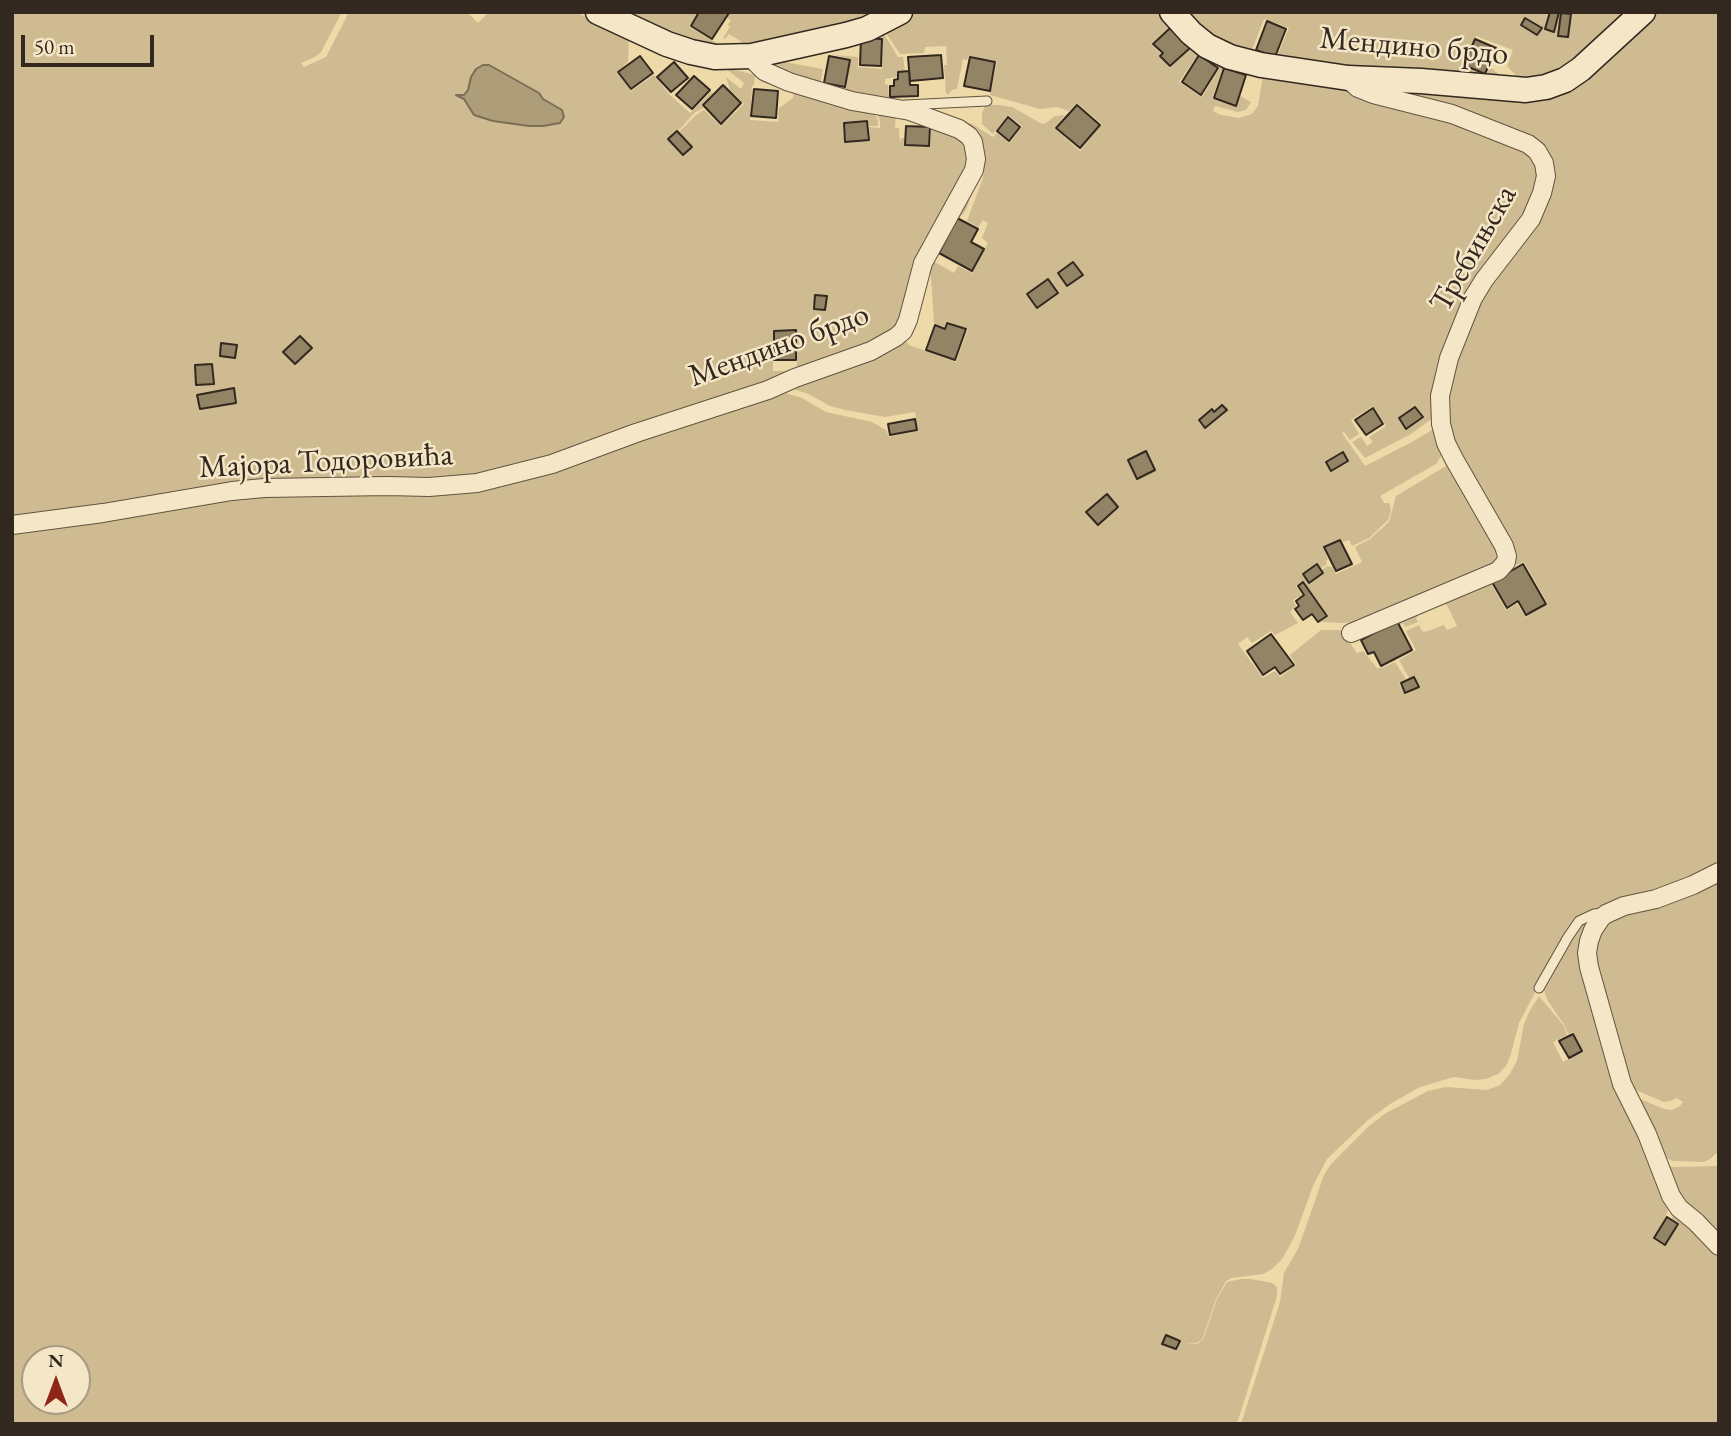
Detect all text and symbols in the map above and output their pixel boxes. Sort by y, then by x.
street label: Мендино брдо [1318,20,1510,74]
scale bar [24,21,158,65]
text: 50 m [34,33,75,60]
street label: Требињска [1422,179,1526,319]
street label: Мендино брдо [684,296,874,396]
street label: Мајора Тодоровића [198,436,454,488]
north arrow [21,1345,91,1415]
text: N [48,1348,64,1373]

